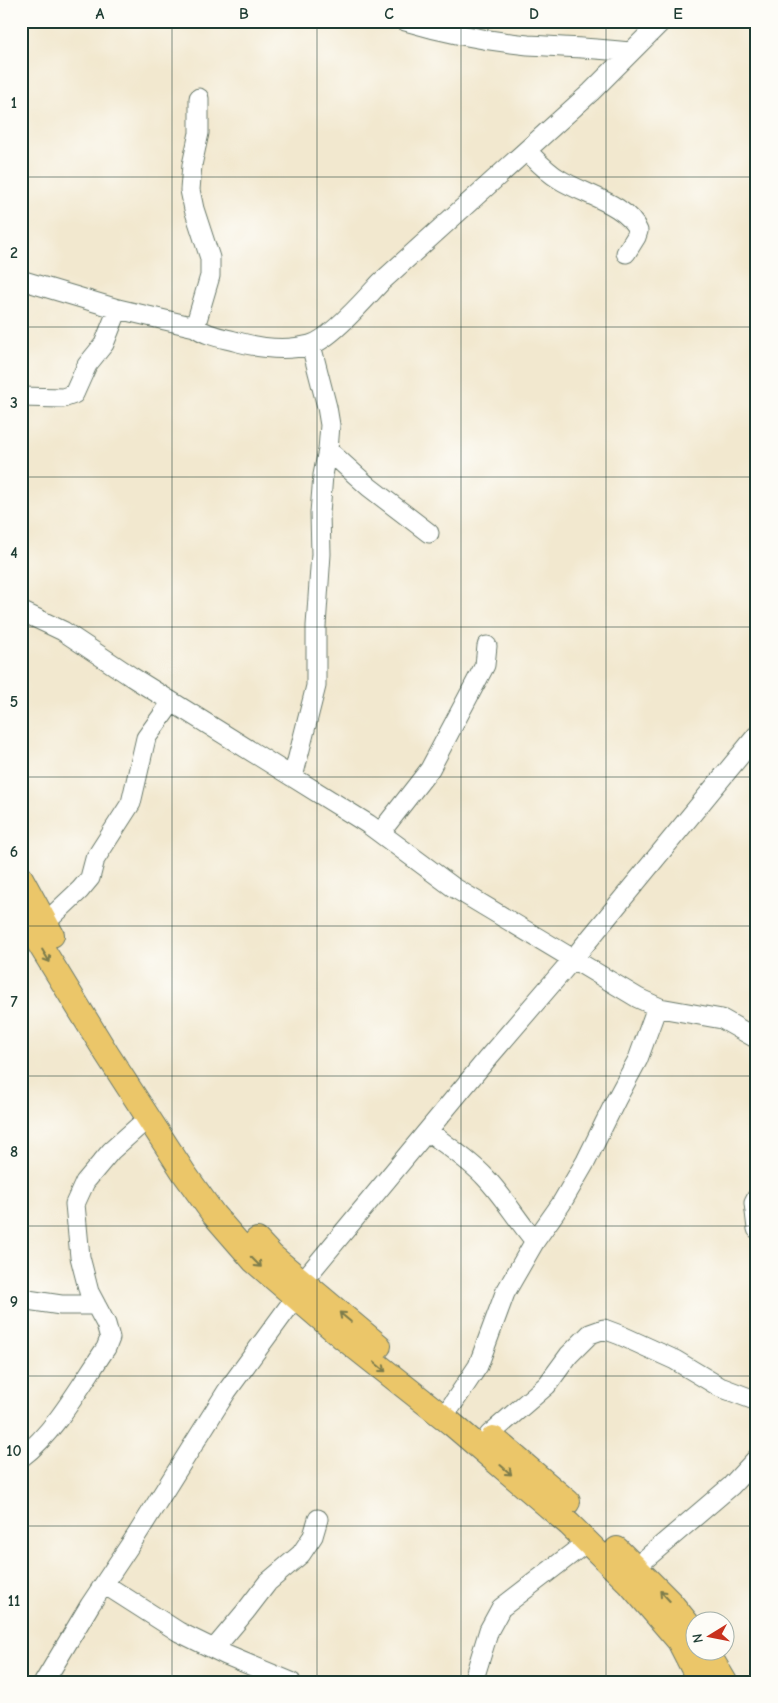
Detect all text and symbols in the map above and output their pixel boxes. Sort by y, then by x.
text: A [96,5,105,23]
text: B [239,5,249,23]
text: C [384,5,394,23]
text: D [529,5,539,23]
text: E [673,5,683,23]
text: 1 [11,94,17,112]
text: 2 [10,244,18,262]
text: 3 [10,394,18,412]
text: 4 [10,544,18,562]
text: 5 [10,693,18,711]
text: 6 [10,843,18,861]
one-way arrow [41,948,51,962]
text: 7 [10,993,18,1011]
text: 8 [10,1143,18,1161]
one-way arrow [250,1256,262,1269]
text: 9 [10,1293,18,1311]
one-way arrow [339,1312,352,1323]
one-way arrow [373,1362,386,1373]
text: 10 [6,1442,22,1460]
one-way arrow [499,1464,512,1475]
one-way arrow [659,1590,671,1603]
text: 11 [8,1592,20,1610]
north arrow [686,1610,736,1660]
text: N [689,1632,707,1644]

